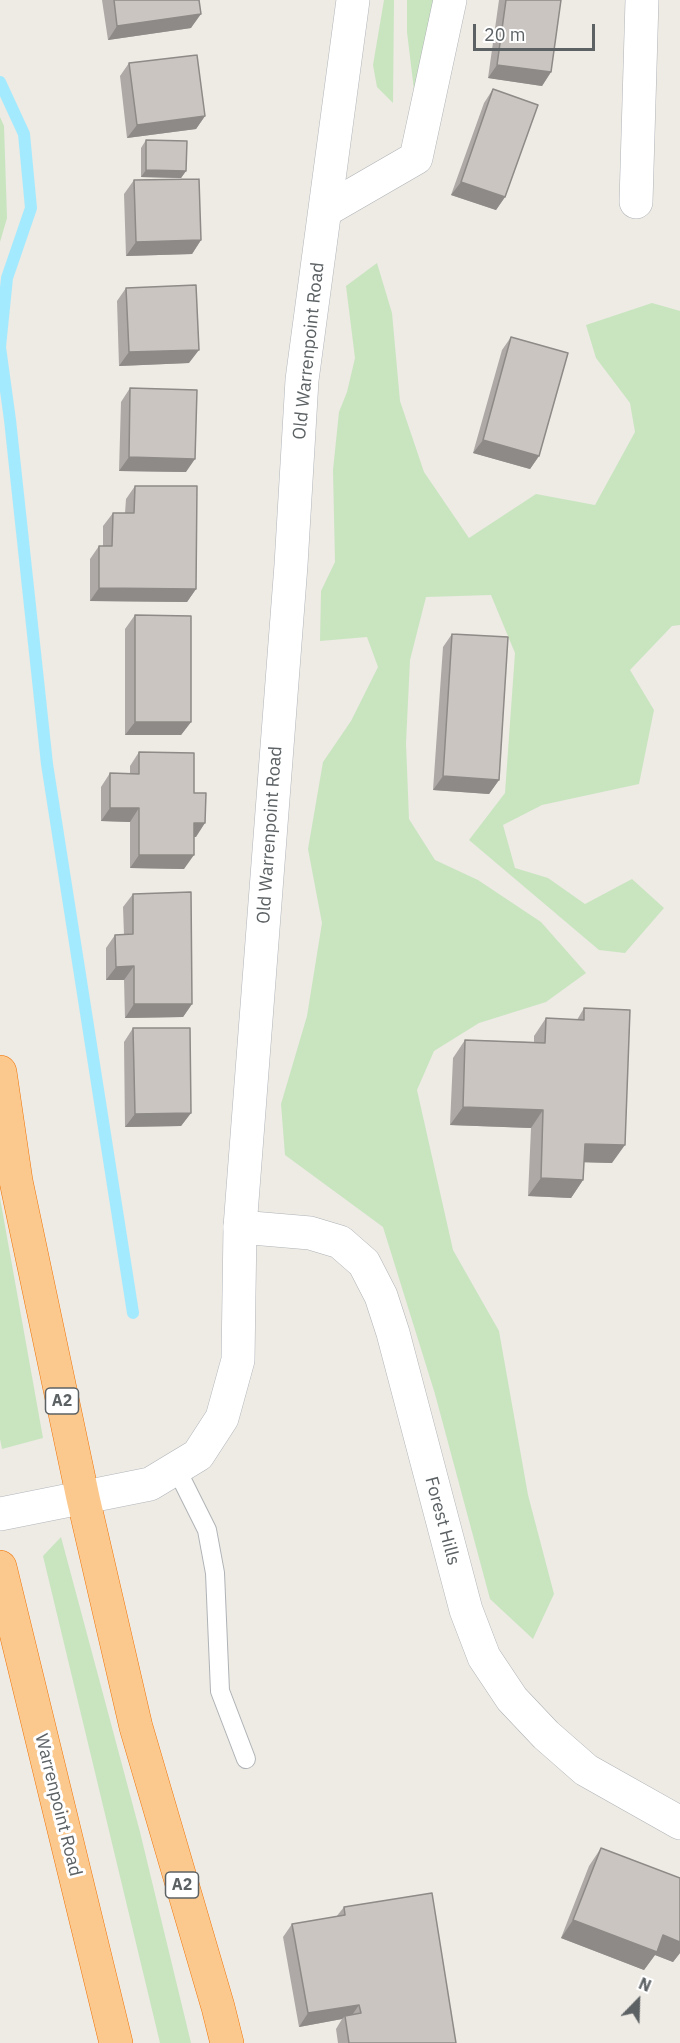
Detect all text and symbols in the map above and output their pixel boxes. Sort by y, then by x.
scale bar [476,12,598,50]
text: 20 m [484,23,526,46]
street label: Old Warrenpoint Road [289,261,329,441]
street label: Old Warrenpoint Road [253,745,287,925]
road number: A2 [46,1388,78,1414]
street label: Forest Hills [420,1474,464,1568]
street label: Warrenpoint Road [30,1732,86,1878]
road number: A2 [166,1872,198,1898]
north arrow [608,1971,668,2031]
text: N [636,1973,654,1996]

